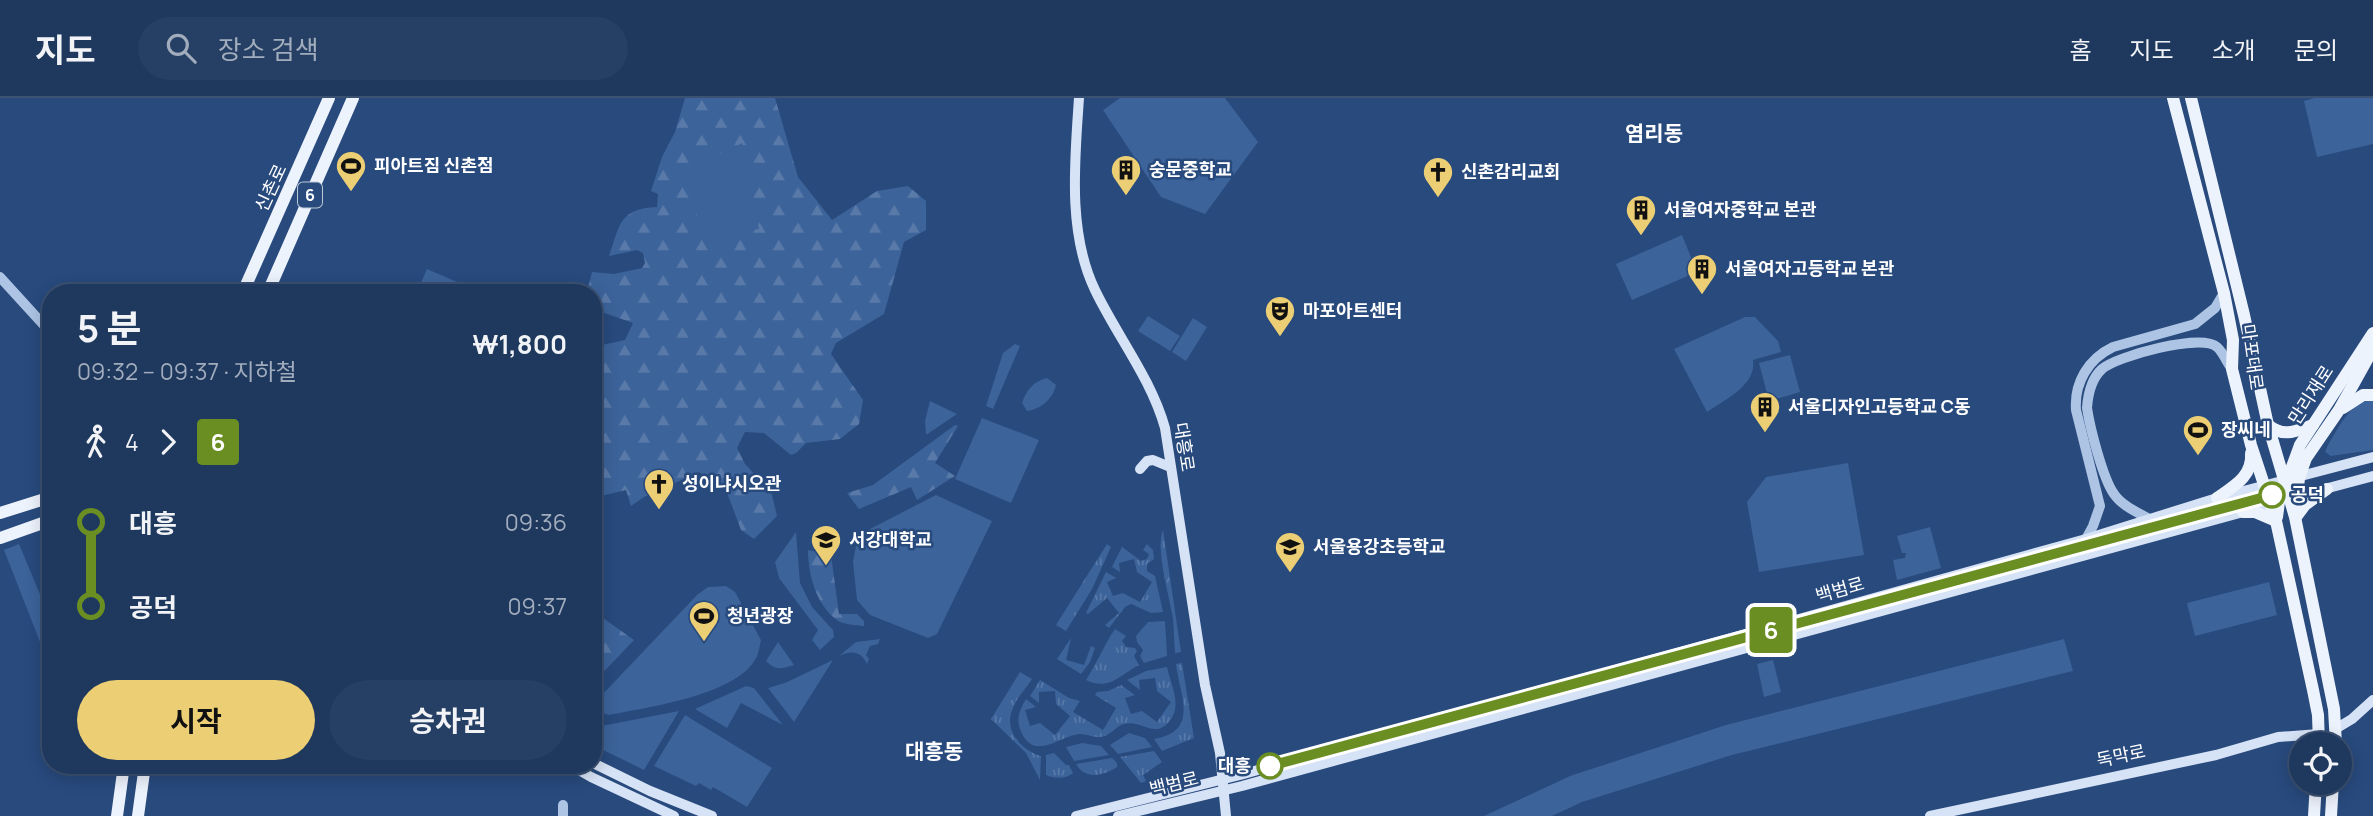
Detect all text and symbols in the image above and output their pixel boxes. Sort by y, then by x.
search box [138,17,628,80]
text: 지도 [35,27,96,72]
icon: search [162,29,200,67]
text: 장소 검색 [218,31,319,67]
text: 홈 [2069,33,2091,66]
text: 지도 [2129,33,2174,66]
text: 소개 [2212,33,2256,66]
text: 문의 [2294,33,2338,66]
district label: 염리동 [1625,119,1683,147]
sports icon: 피아트짐 신촌점 [334,149,368,193]
place label: 피아트짐 신촌점 [374,153,494,177]
building icon: 숭문중학교 [1109,153,1143,197]
church icon: 신촌감리교회 [1421,155,1455,199]
place label: 숭문중학교 [1149,157,1232,181]
place label: 신촌감리교회 [1461,159,1560,183]
street label: 신촌로 [249,160,291,215]
road number: 6 [298,183,322,208]
building icon: 서울여자중학교 본관 [1624,193,1658,237]
place label: 서울여자중학교 본관 [1664,197,1817,221]
building icon: 서울여자고등학교 본관 [1685,252,1719,296]
place label: 서울여자고등학교 본관 [1725,256,1895,280]
theatre icon: 마포아트센터 [1263,294,1297,338]
place label: 마포아트센터 [1303,298,1402,322]
text: 5 분 [77,301,142,353]
street label: 마포대로 [2236,322,2269,391]
text: ₩1,800 [472,326,567,362]
text: 09:32 – 09:37 · 지하철 [77,355,297,387]
street label: 만리재로 [2282,360,2338,429]
building icon: 서울디자인고등학교 C동 [1748,390,1782,434]
place label: 서울디자인고등학교 C동 [1788,394,1971,418]
sports icon: 장씨네 [2181,413,2215,457]
place label: 장씨네 [2221,417,2271,441]
street label: 대흥로 [1169,420,1201,473]
icon: walk [77,423,115,461]
icon: forward [149,423,187,461]
text: 6 [211,425,225,458]
text: 4 [125,426,139,458]
church icon: 성이냐시오관 [642,467,676,511]
place label: 성이냐시오관 [682,471,782,495]
marker: 공덕 [2259,482,2285,508]
place label: 공덕 [2291,482,2324,506]
text: 대흥 [129,505,177,541]
text: 09:36 [505,506,567,538]
school or university icon: 서강대학교 [809,523,843,567]
place label: 서강대학교 [849,527,932,551]
school or university icon: 서울용강초등학교 [1273,530,1307,574]
place label: 서울용강초등학교 [1313,534,1445,558]
street label: 백범로 [1813,571,1867,607]
text: 공덕 [129,589,177,625]
text: 09:37 [508,590,567,622]
sports icon: 청년광장 [687,599,721,643]
place label: 청년광장 [727,603,794,627]
line badge: 6 [1748,607,1794,653]
text: 6 [1764,613,1778,646]
button: 시작 [77,680,315,760]
button: 승차권 [329,680,567,760]
map controls [2289,732,2352,795]
button: locate [2289,732,2352,795]
district label: 대흥동 [905,737,963,765]
street label: 독막로 [2094,738,2148,772]
place label: 대흥 [1218,753,1251,777]
marker: 대흥 [1257,753,1283,779]
street label: 백범로 [1147,765,1201,801]

